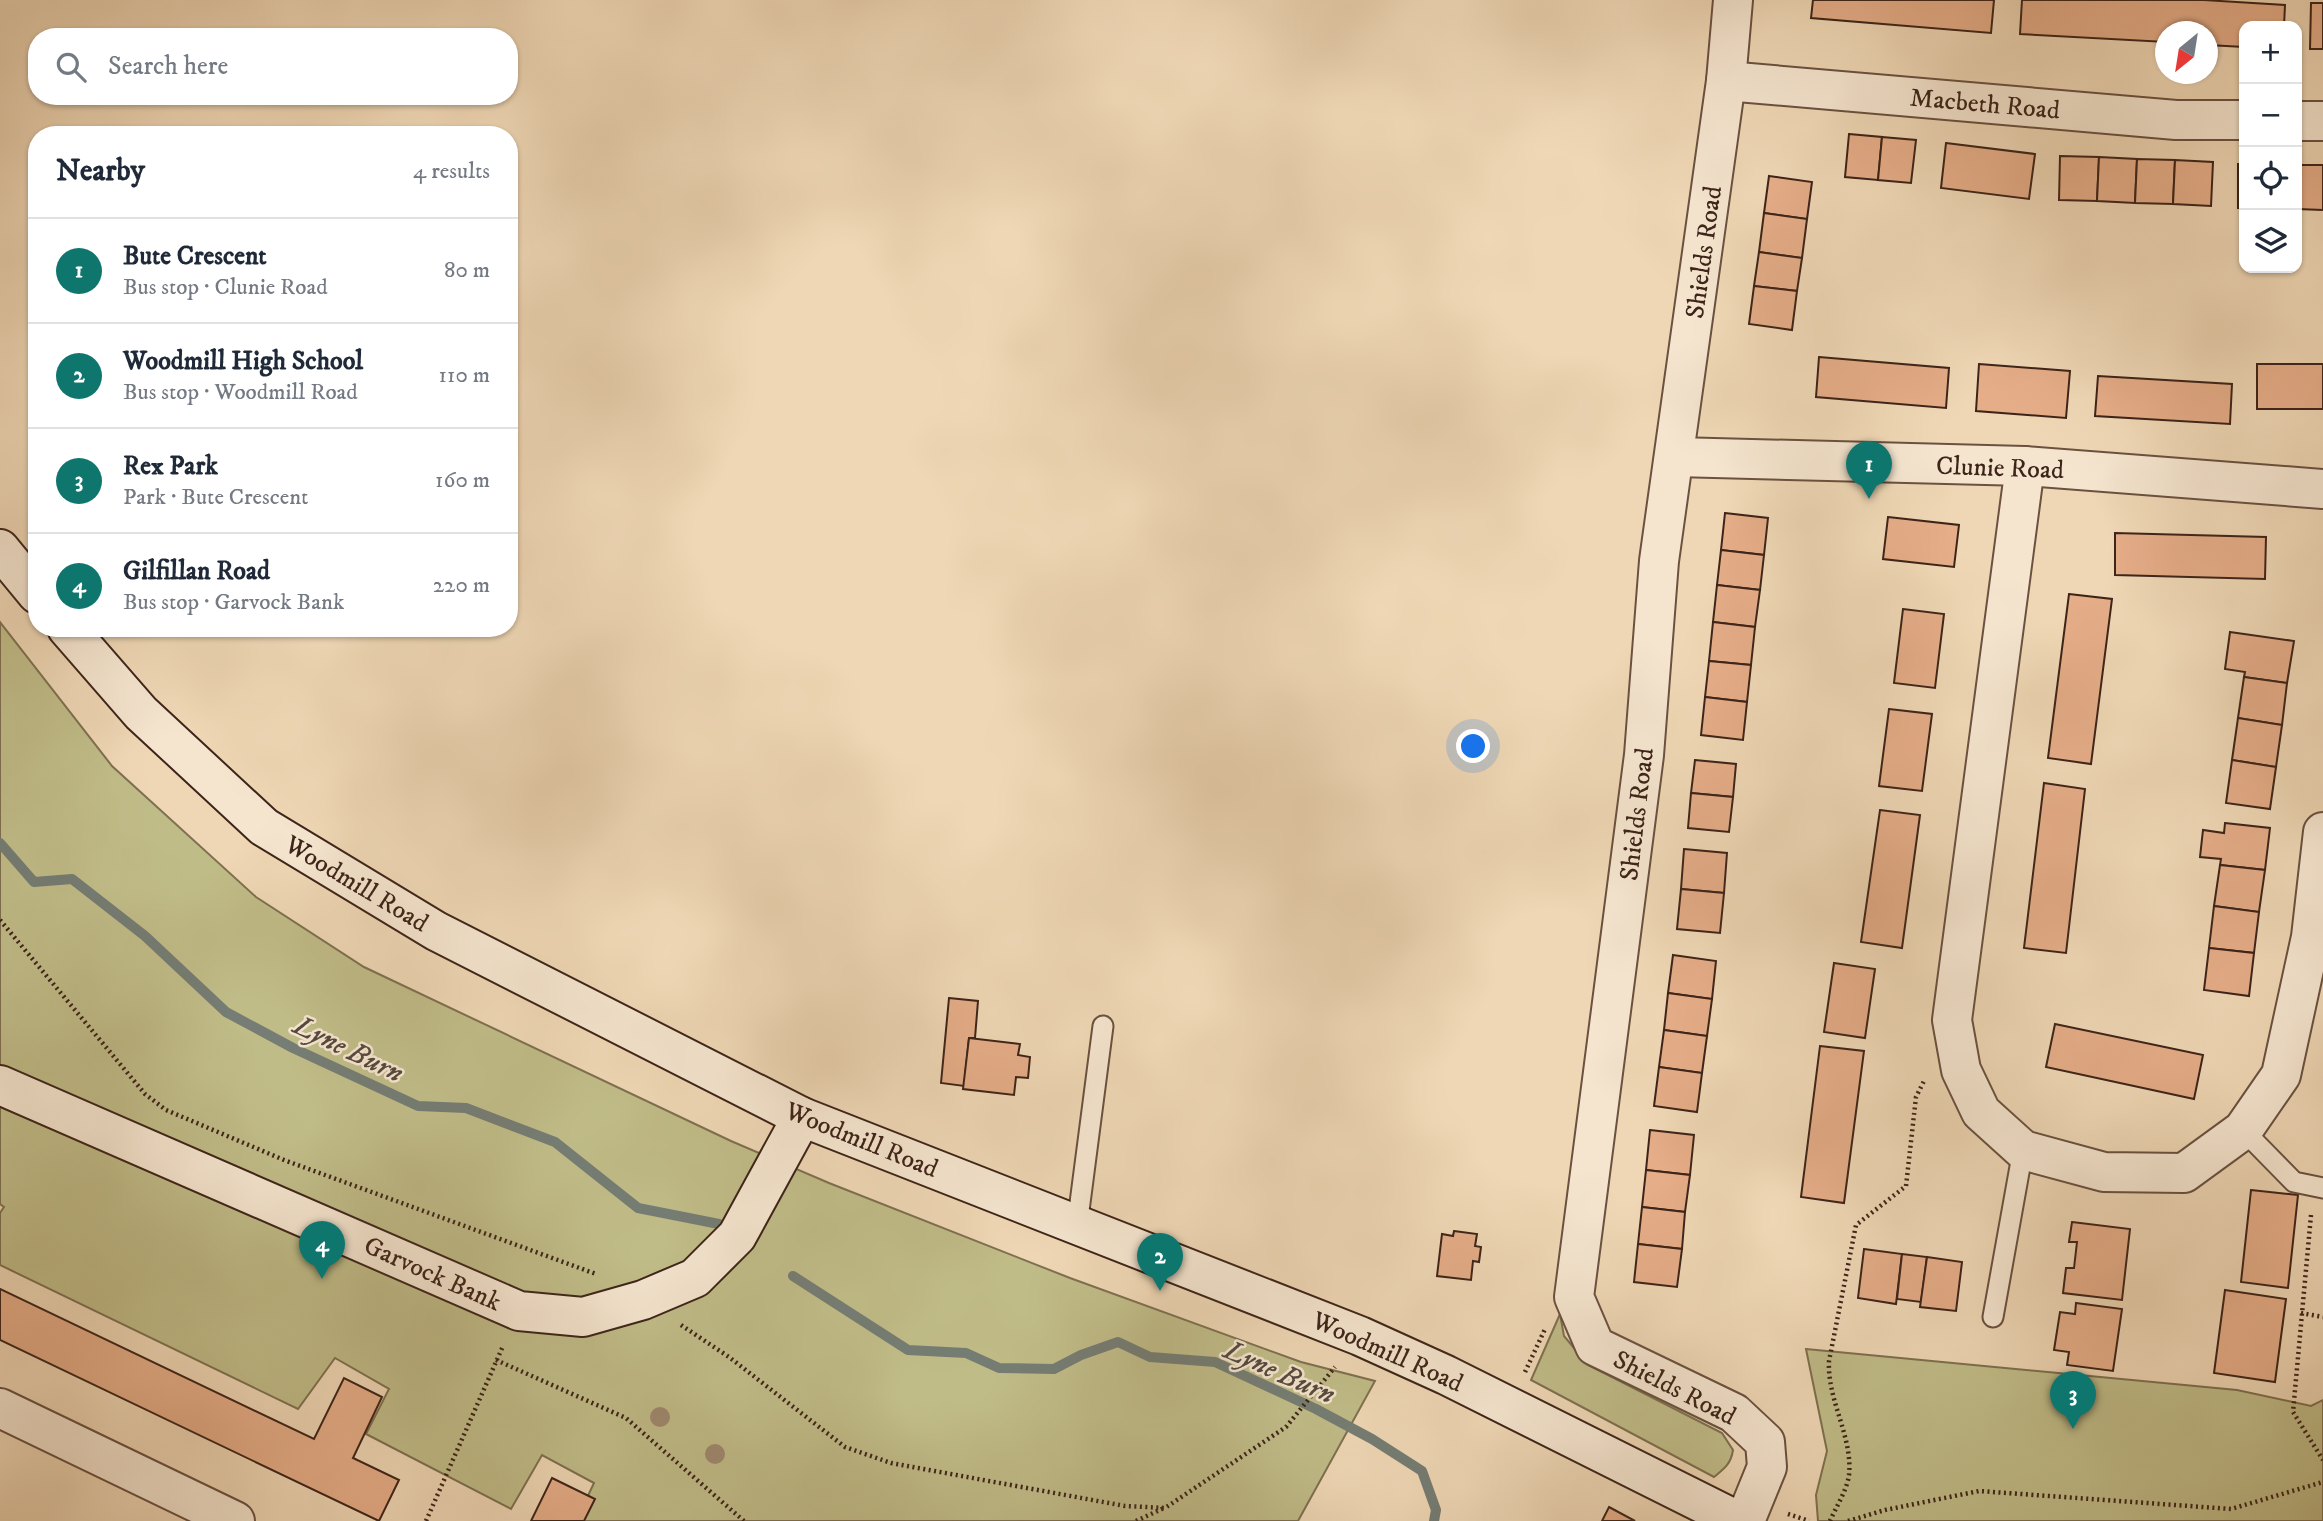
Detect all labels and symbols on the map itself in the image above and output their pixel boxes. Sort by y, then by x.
north arrow [2155,21,2218,84]
street label: Macbeth Road [1909,82,2061,127]
street label: Shields Road [1679,184,1730,321]
pin: 1 [1846,441,1892,499]
street label: Clunie Road [1935,450,2065,487]
your location [1456,729,1490,763]
street label: Shields Road [1613,746,1662,883]
street label: Woodmill Road [277,828,434,940]
water label: Lyne Burn [286,1007,409,1091]
street label: Woodmill Road [779,1094,943,1186]
pin: 4 [299,1221,345,1279]
street label: Garvock Bank [359,1229,506,1319]
pin: 2 [1137,1233,1183,1291]
street label: Woodmill Road [1306,1304,1468,1400]
water label: Lyne Burn [1217,1332,1340,1412]
street label: Shields Road [1607,1343,1741,1433]
pin: 3 [2050,1371,2096,1429]

